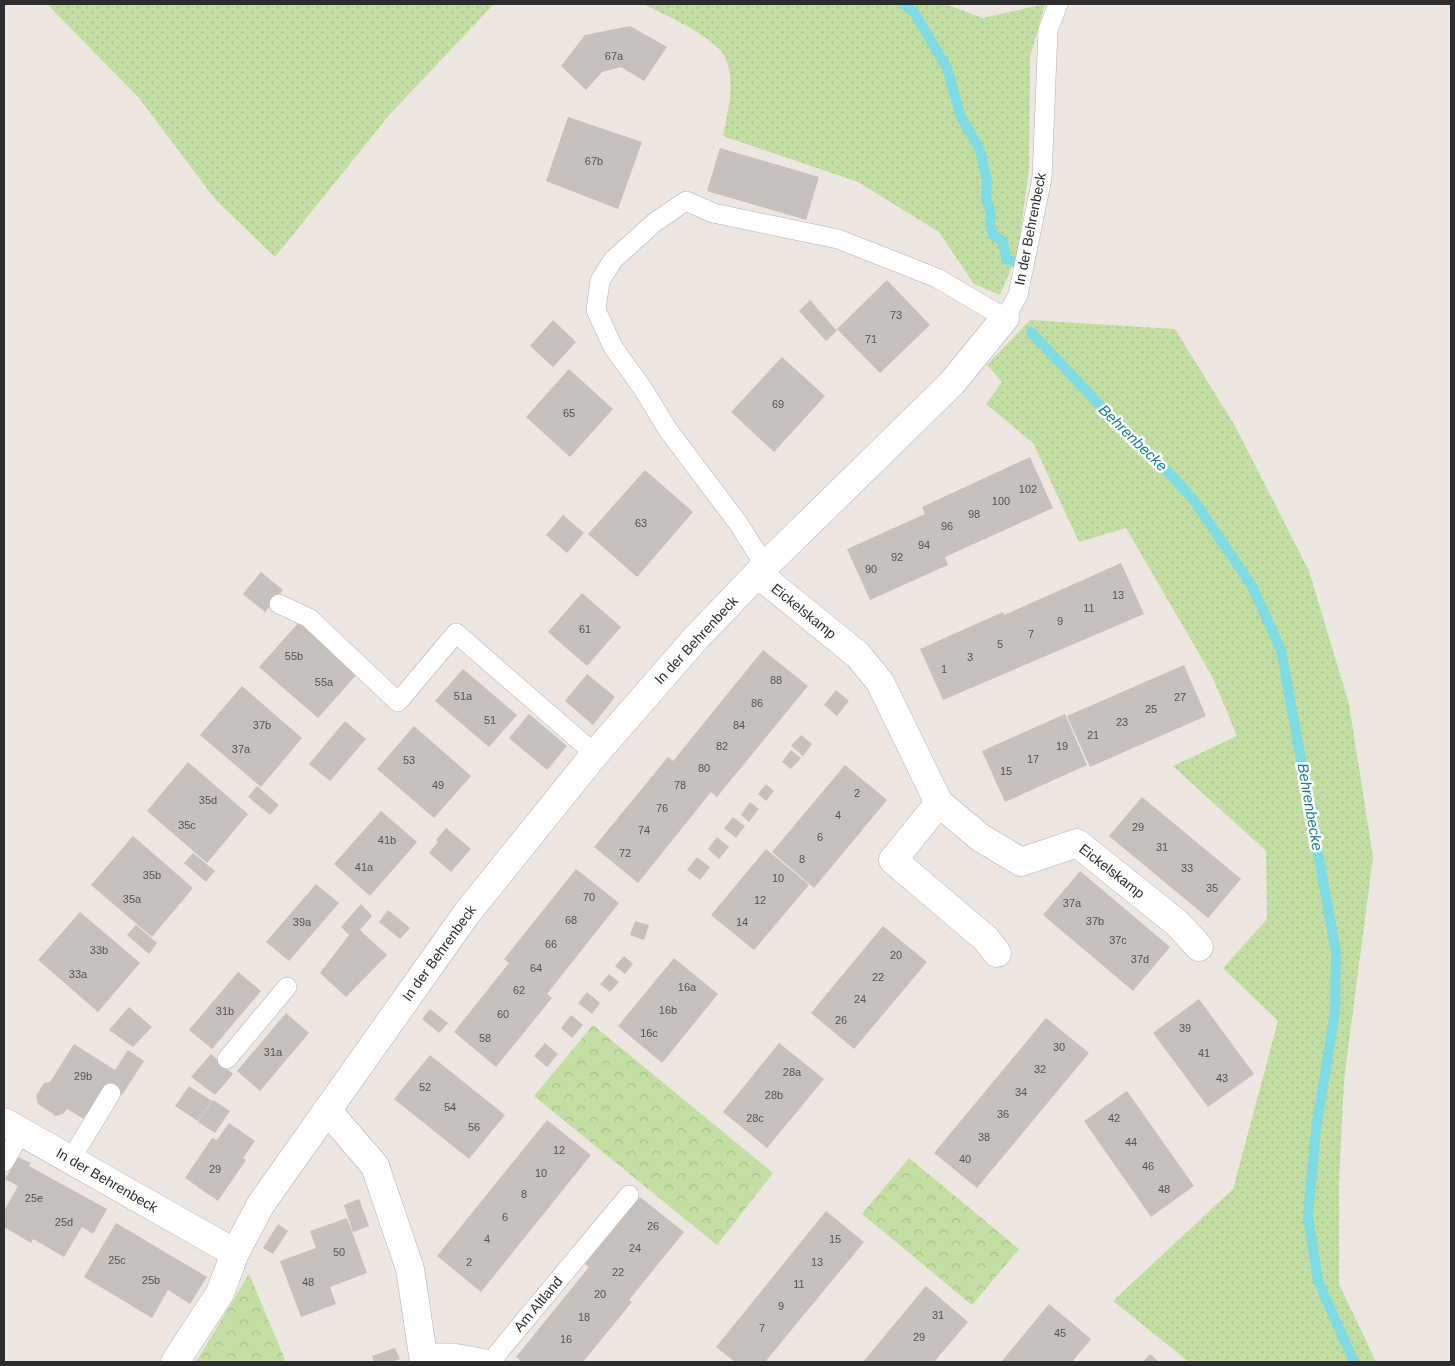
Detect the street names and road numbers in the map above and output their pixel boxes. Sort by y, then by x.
street label: In der Behrenbeck [1011,170,1049,287]
street label: Eickelskamp [768,580,840,642]
street label: In der Behrenbeck [651,592,742,687]
street label: Eickelskamp [1076,841,1148,902]
street label: In der Behrenbeck [399,901,480,1004]
street label: In der Behrenbeck [53,1144,161,1216]
street label: Am Altland [510,1273,566,1335]

